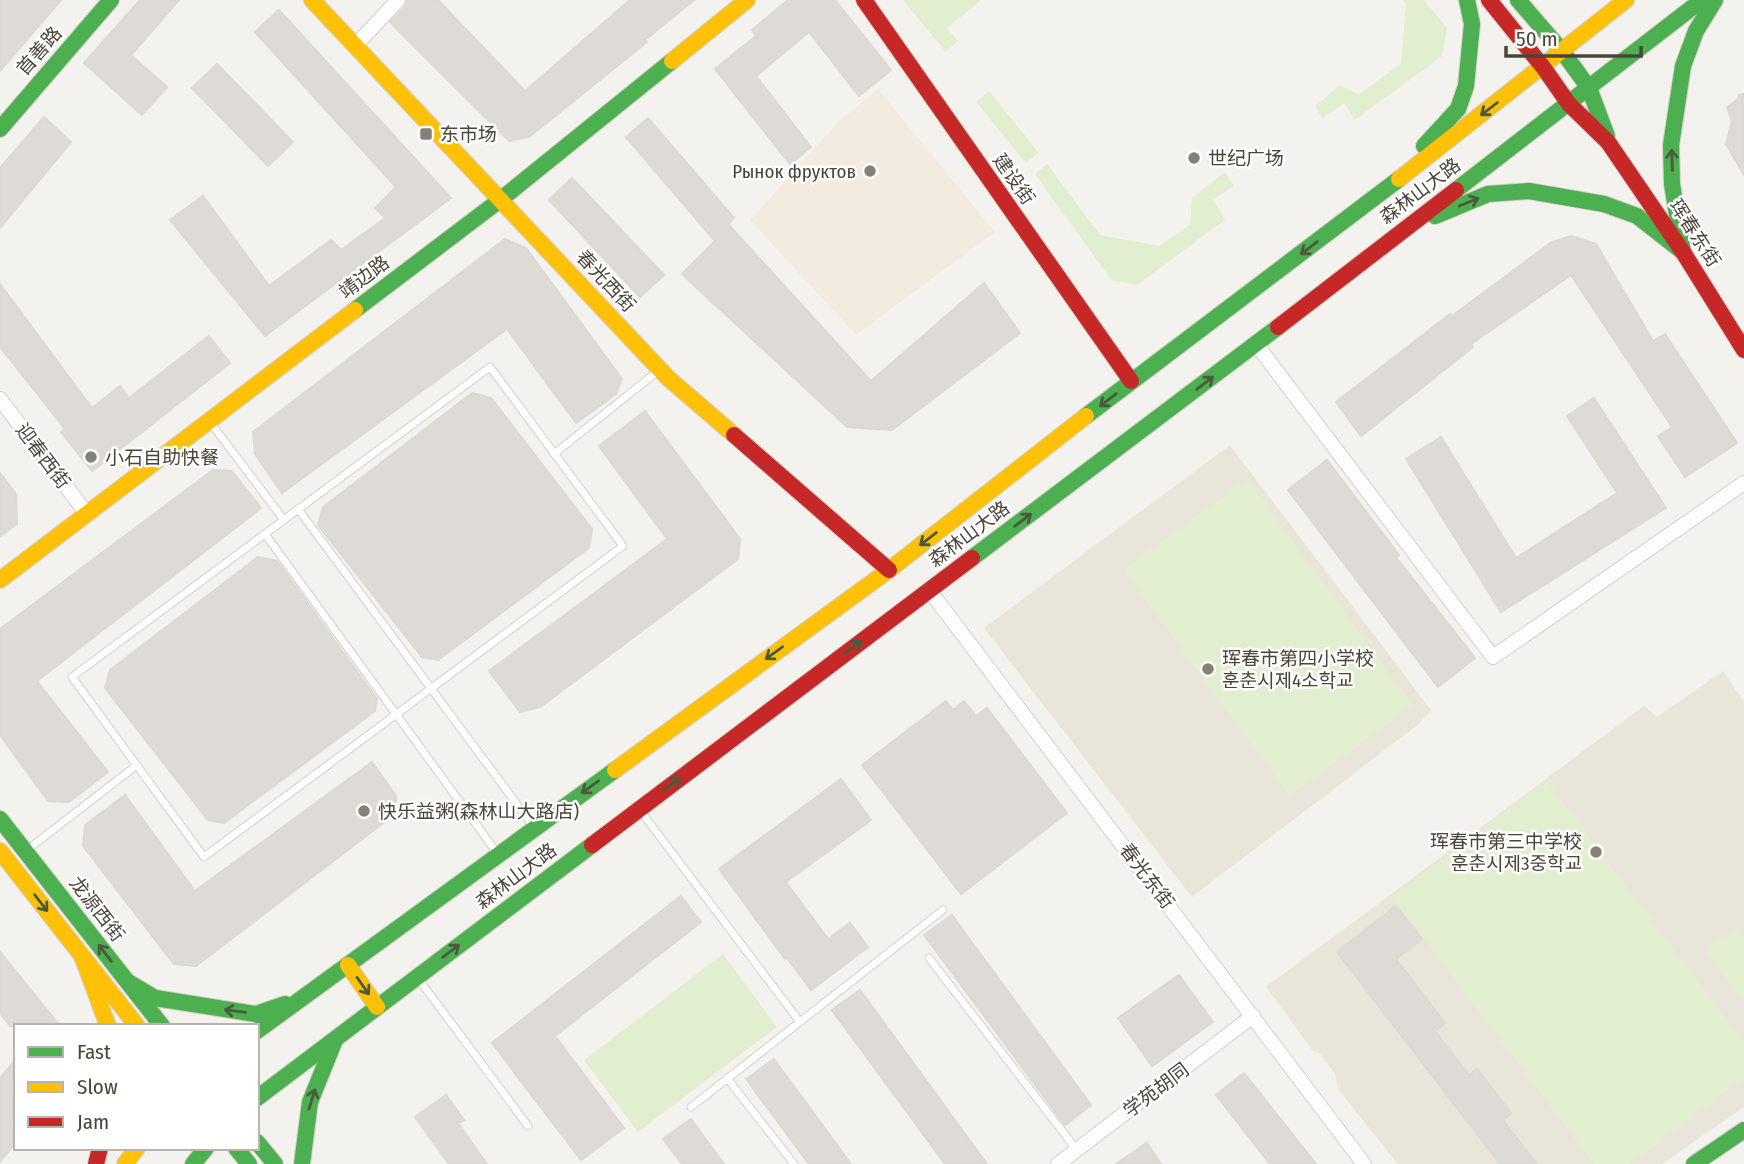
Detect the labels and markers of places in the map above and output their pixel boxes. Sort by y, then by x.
place label: 东市场 [440,123,497,146]
marker: 东市场 [418,126,434,142]
place label: 世纪广场 [1208,147,1284,170]
marker: 世纪广场 [1186,150,1202,166]
place label: Рынок фруктов [732,160,856,183]
marker: Рынок фруктов [862,163,878,179]
place label: 小石自助快餐 [105,446,219,469]
marker: 小石自助快餐 [83,449,99,465]
place label: 珲春市第四小学校 훈춘시제4소학교 [1222,647,1374,692]
marker: 珲春市第四小学校 훈춘시제4소학교 [1200,661,1216,677]
place label: 快乐益粥(森林山大路店) [378,800,579,823]
marker: 快乐益粥(森林山大路店) [356,803,372,819]
place label: 珲春市第三中学校 훈춘시제3중학교 [1430,830,1582,875]
marker: 珲春市第三中学校 훈춘시제3중학교 [1588,844,1604,860]

